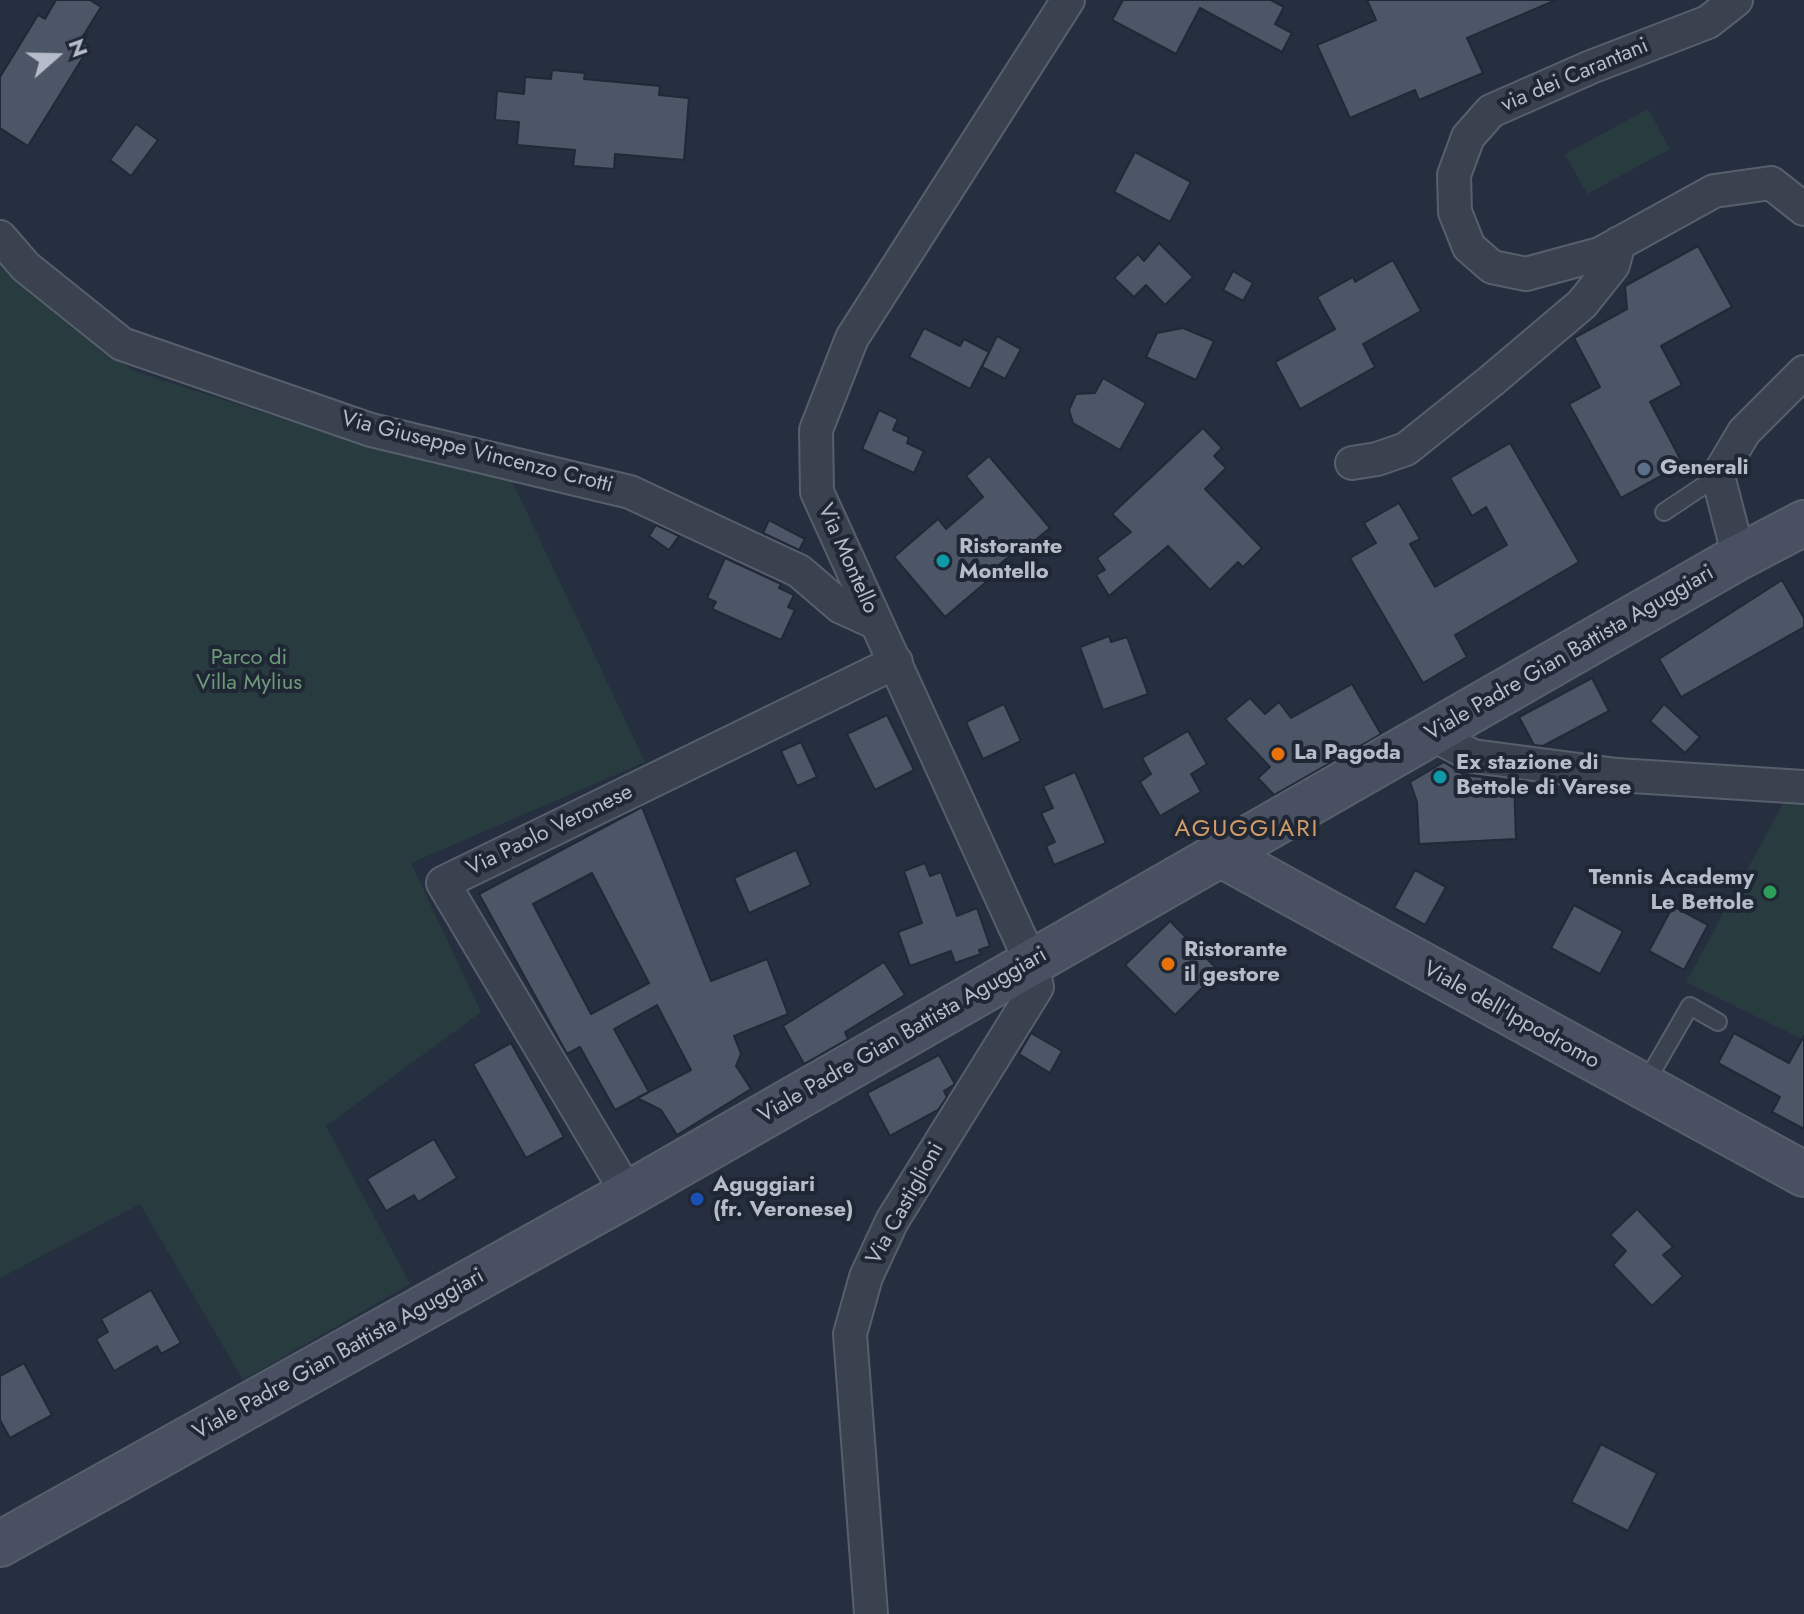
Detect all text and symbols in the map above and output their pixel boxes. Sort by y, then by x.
north arrow [16,16,96,96]
street label: via dei Carantani [1497,33,1653,119]
text: N [61,34,97,61]
street label: Via Giuseppe Vincenzo Crotti [338,406,616,500]
place label: Generali [1660,456,1749,482]
marker: Generali [1635,460,1653,478]
street label: Via Montello [811,500,883,618]
place label: Ristorante Montello [959,535,1062,586]
marker: Ristorante Montello [934,552,952,570]
street label: Viale Padre Gian Battista Aguggiari [1421,560,1719,748]
park label: Parco di Villa Mylius [196,646,302,698]
place label: La Pagoda [1294,741,1401,767]
marker: La Pagoda [1269,745,1287,763]
place label: Ex stazione di Bettole di Varese [1456,751,1631,802]
marker: Ex stazione di Bettole di Varese [1431,768,1449,786]
street label: Via Paolo Veronese [463,779,637,883]
district label: AGUGGIARI [1175,816,1319,844]
place label: Tennis Academy Le Bettole [1589,866,1754,918]
marker: Tennis Academy Le Bettole [1761,883,1779,901]
place label: Ristorante il gestore [1184,938,1287,990]
street label: Viale Padre Gian Battista Aguggiari [754,942,1052,1130]
marker: Ristorante il gestore [1159,955,1177,973]
street label: Viale dell'Ippodromo [1418,957,1604,1075]
street label: Via Castiglioni [862,1138,950,1270]
place label: Aguggiari (fr. Veronese) [713,1173,854,1224]
marker: Aguggiari (fr. Veronese) [688,1190,706,1208]
street label: Viale Padre Gian Battista Aguggiari [189,1264,489,1446]

